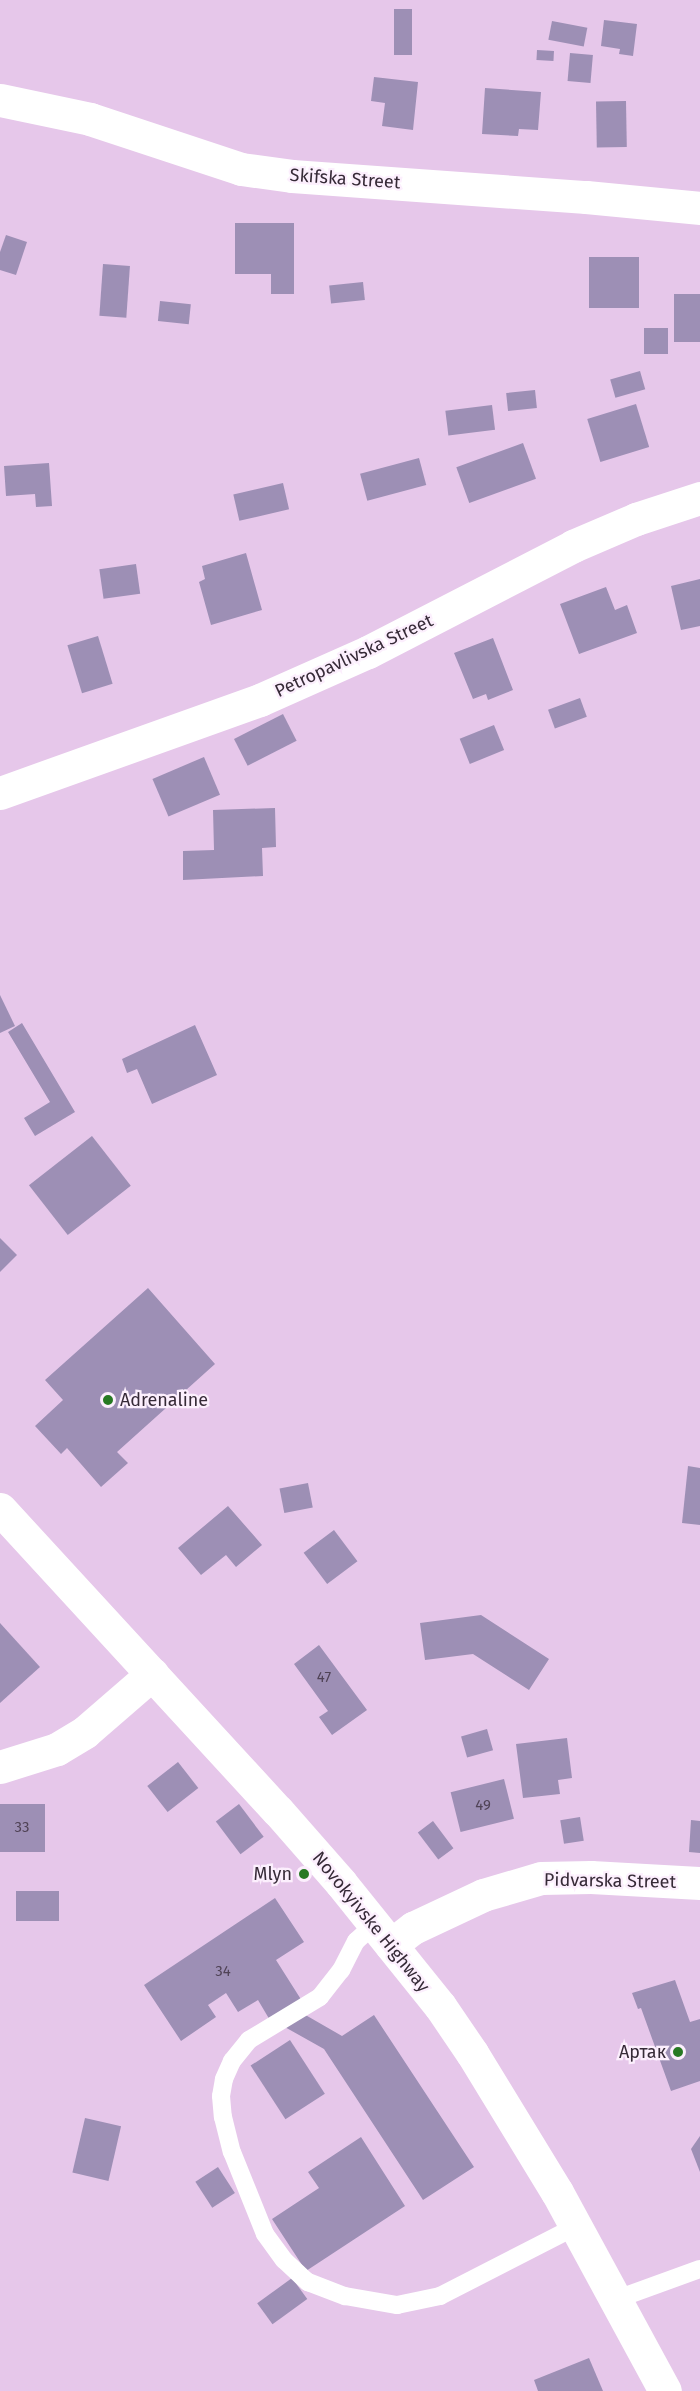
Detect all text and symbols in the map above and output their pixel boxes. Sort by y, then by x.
street label: Skifska Street [289,164,401,194]
street label: Petropavlivska Street [272,610,436,702]
place label: Adrenaline [120,1389,208,1411]
marker: Adrenaline [101,1393,115,1407]
house number: 47 [317,1669,331,1687]
house number: 49 [475,1797,491,1815]
house number: 33 [15,1819,29,1837]
street label: Novokyivske Highway [308,1847,434,1997]
place label: Mlyn [253,1863,292,1885]
marker: Mlyn [297,1867,311,1881]
street label: Pidvarska Street [544,1869,676,1893]
house number: 34 [215,1963,231,1981]
place label: Артак [619,2041,666,2063]
marker: Артак [671,2045,685,2059]

